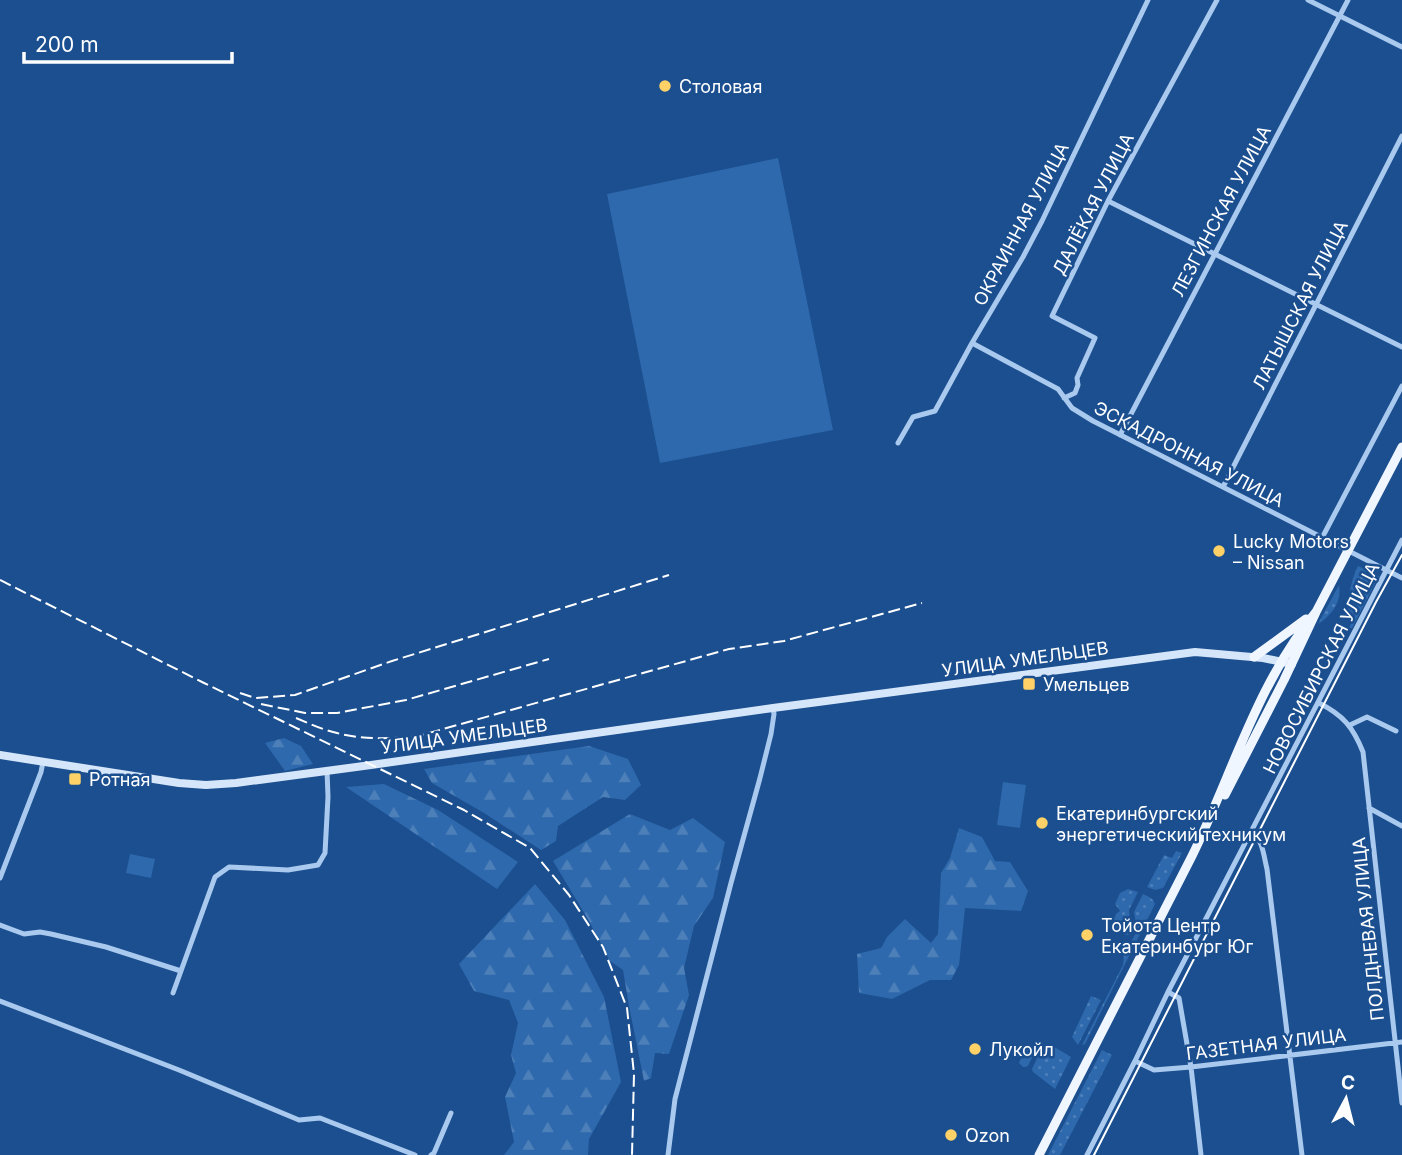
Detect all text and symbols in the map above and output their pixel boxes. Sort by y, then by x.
scale bar [24,21,233,65]
text: 200 m [35,32,99,57]
place label: Столовая [679,76,762,97]
marker: Столовая [657,78,673,94]
street label: ЛЕЗГИНСКАЯ УЛИЦА [1167,122,1275,300]
street label: ДАЛЁКАЯ УЛИЦА [1047,129,1138,278]
street label: ОКРАИННАЯ УЛИЦА [969,139,1073,309]
street label: ЛАТЫШСКАЯ УЛИЦА [1248,217,1352,393]
street label: ЭСКАДРОННАЯ УЛИЦА [1091,397,1287,511]
place label: Lucky Motors – Nissan [1233,531,1349,573]
marker: Lucky Motors – Nissan [1211,543,1227,559]
street label: НОВОСИБИРСКАЯ УЛИЦА [1258,559,1384,777]
street label: УЛИЦА УМЕЛЬЦЕВ [940,637,1110,681]
place label: Умельцев [1043,674,1130,695]
marker: Умельцев [1021,676,1037,692]
street label: УЛИЦА УМЕЛЬЦЕВ [379,714,549,758]
place label: Ротная [89,769,151,790]
marker: Ротная [67,771,83,787]
place label: Екатеринбургский энергетический техникум [1056,803,1286,845]
marker: Екатеринбургский энергетический техникум [1034,815,1050,831]
street label: ПОЛДНЕВАЯ УЛИЦА [1348,836,1388,1022]
place label: Тойота Центр Екатеринбург Юг [1101,915,1254,957]
marker: Тойота Центр Екатеринбург Юг [1079,927,1095,943]
street label: ГАЗЕТНАЯ УЛИЦА [1185,1024,1347,1064]
place label: Лукойл [989,1039,1054,1060]
marker: Лукойл [967,1041,983,1057]
north arrow [1311,1064,1381,1134]
text: С [1340,1070,1356,1095]
place label: Ozon [965,1125,1010,1146]
marker: Ozon [943,1127,959,1143]

